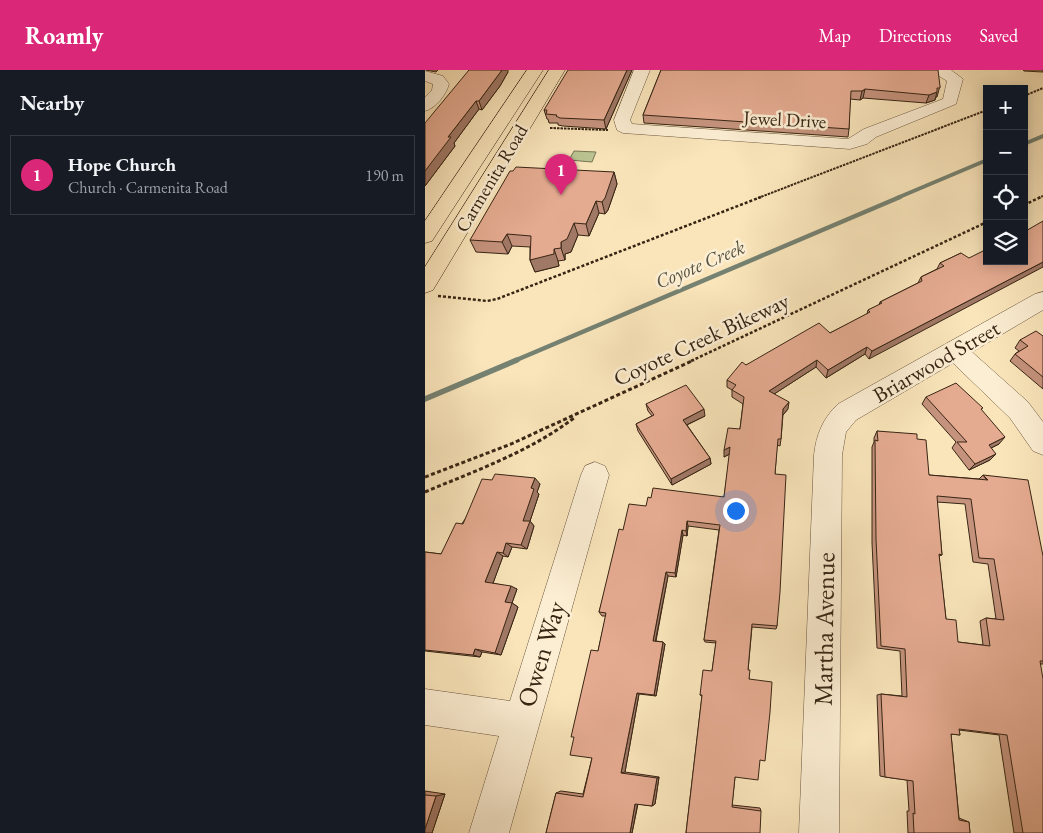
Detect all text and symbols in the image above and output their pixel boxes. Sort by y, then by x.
text: Roamly [25,20,103,51]
text: Map [819,24,851,47]
text: Directions [879,24,951,47]
text: Saved [979,24,1018,47]
map controls [983,85,1028,265]
button: + [983,85,1028,130]
text: Nearby [20,89,84,116]
street label: Jewel Drive [741,105,827,134]
street label: Carmenita Road [449,119,534,237]
button: − [983,130,1028,175]
text: Hope Church [68,152,176,177]
pin: 1 [545,154,577,195]
text: 1 [33,165,41,186]
text: 190 m [365,165,404,186]
button: locate [983,175,1028,220]
text: Church · Carmenita Road [68,177,228,198]
button: layers [983,220,1028,265]
water label: Coyote Creek [651,233,749,295]
street label: Coyote Creek Bikeway [609,286,794,393]
street label: Briarwood Street [868,313,1005,409]
your location [723,498,749,524]
street label: Martha Avenue [806,552,842,706]
street label: Owen Way [509,596,573,711]

